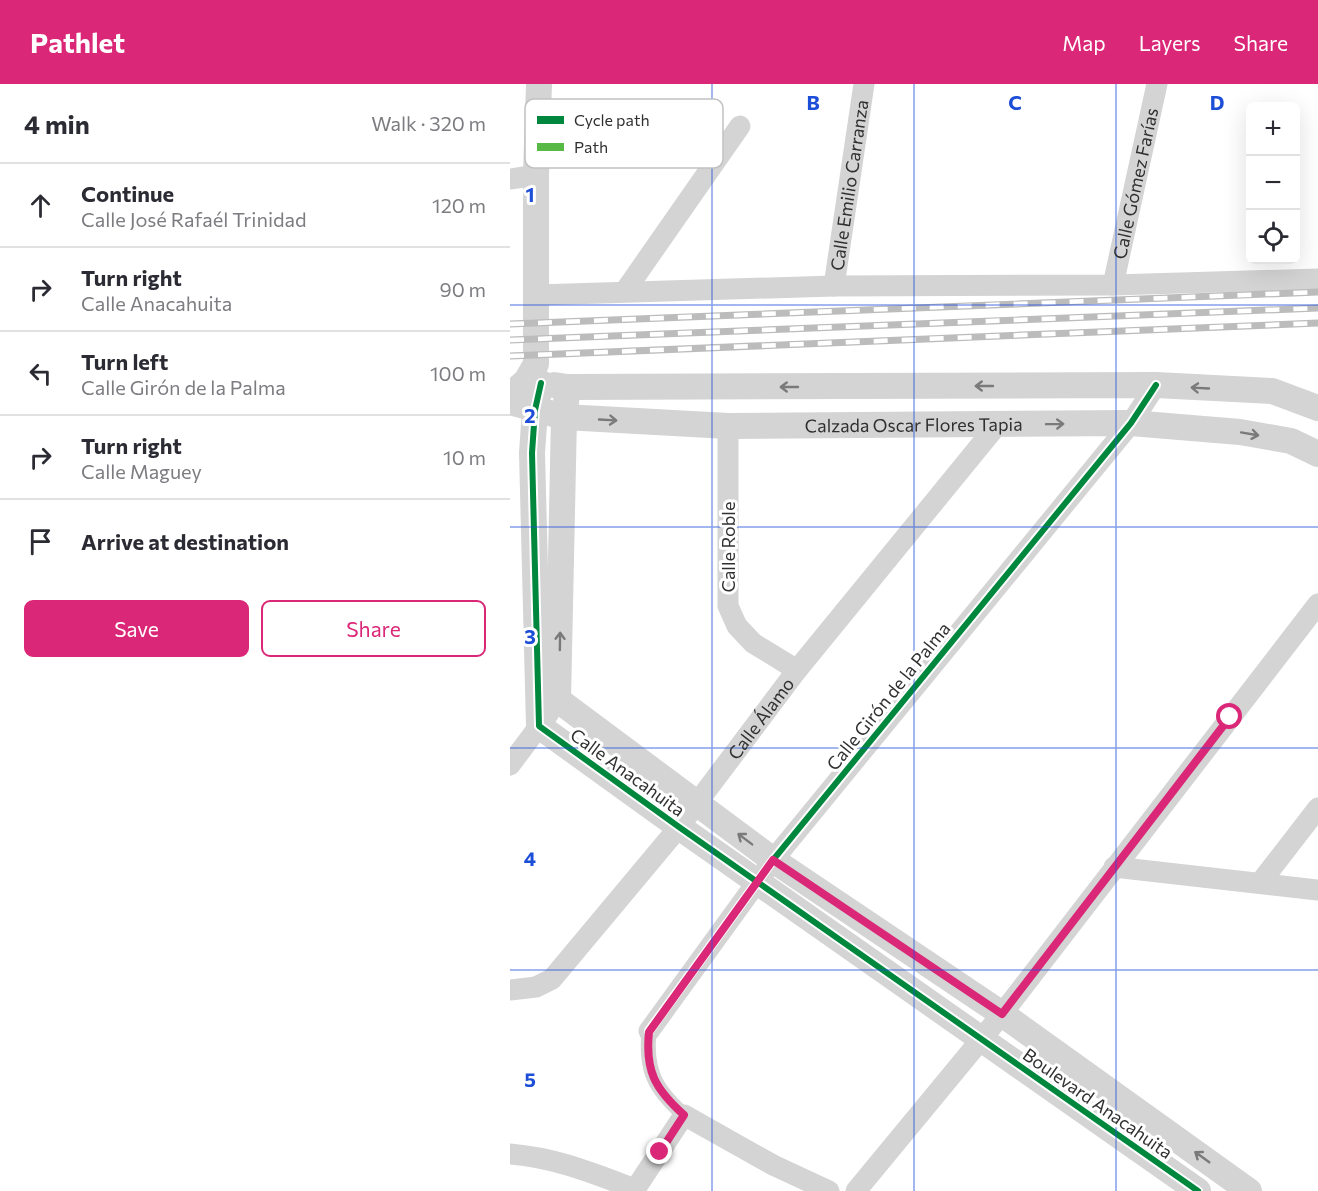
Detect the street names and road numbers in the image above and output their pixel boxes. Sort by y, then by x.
street label: Calle Emilio Carranza [825,98,873,272]
street label: Calle Gómez Farías [1108,106,1162,261]
street label: Calzada Oscar Flores Tapia [805,413,1023,436]
street label: Calle Roble [717,502,739,592]
street label: Calle Girón de la Palma [821,617,955,775]
street label: Calle Álamo [723,673,798,764]
street label: Calle Anacahuita [566,723,690,821]
street label: Boulevard Anacahuita [1019,1043,1177,1163]

